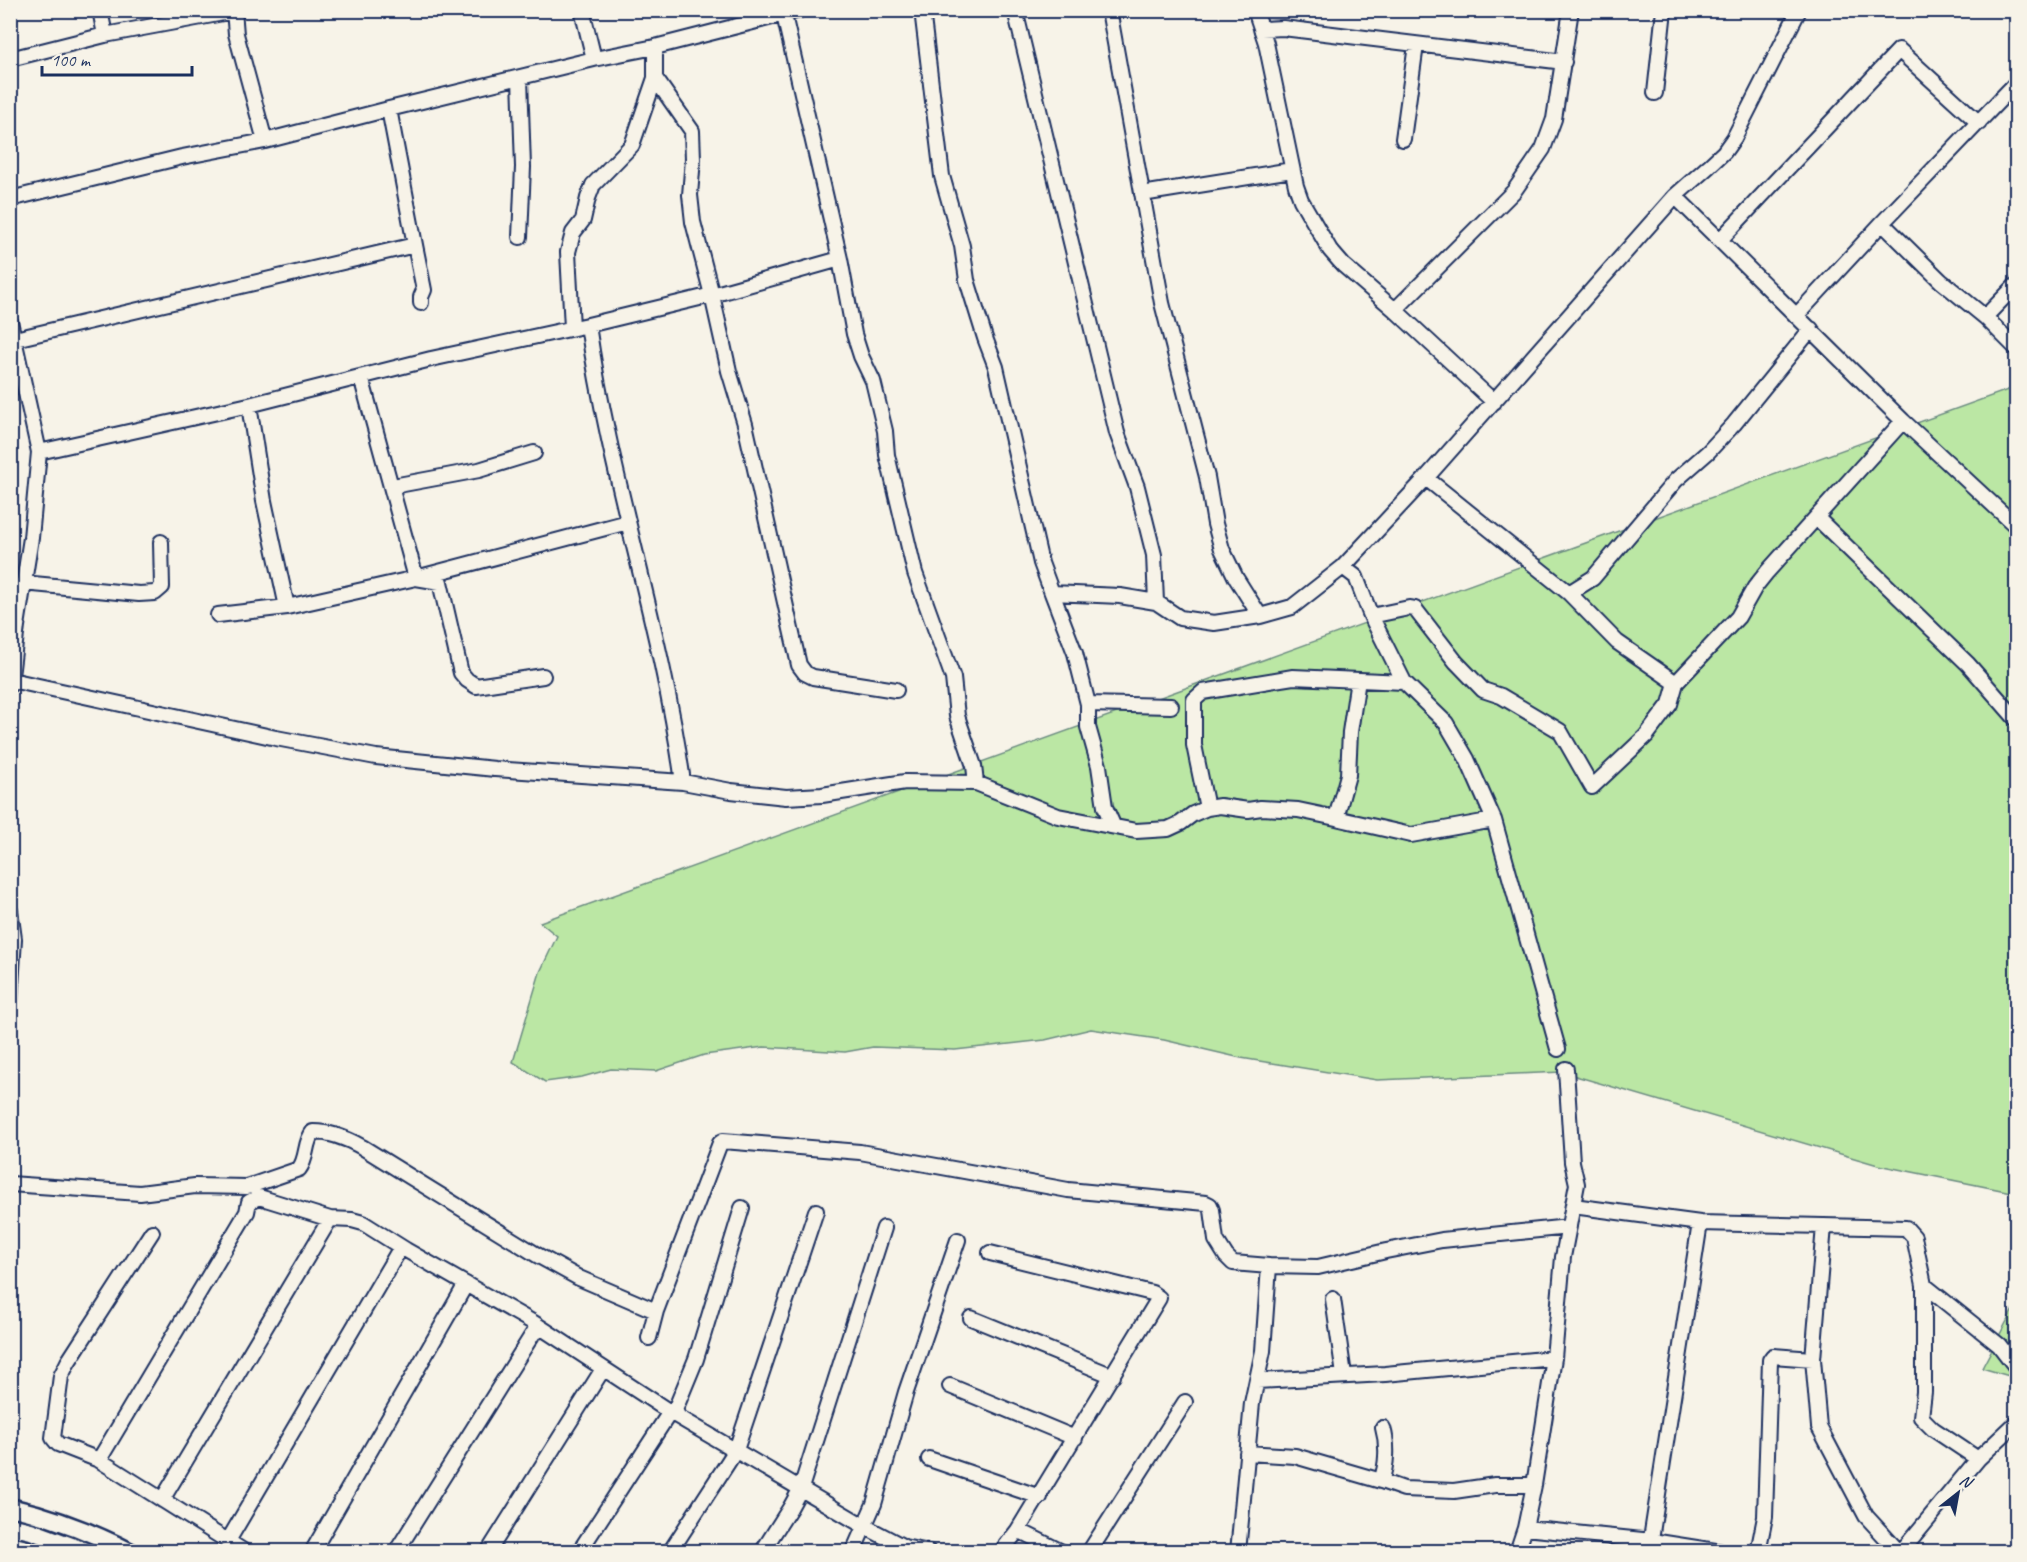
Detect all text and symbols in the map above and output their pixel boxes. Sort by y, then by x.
scale bar [42,39,192,77]
text: 100 m [51,49,92,71]
north arrow [1928,1463,1988,1523]
text: N [1956,1470,1977,1494]

